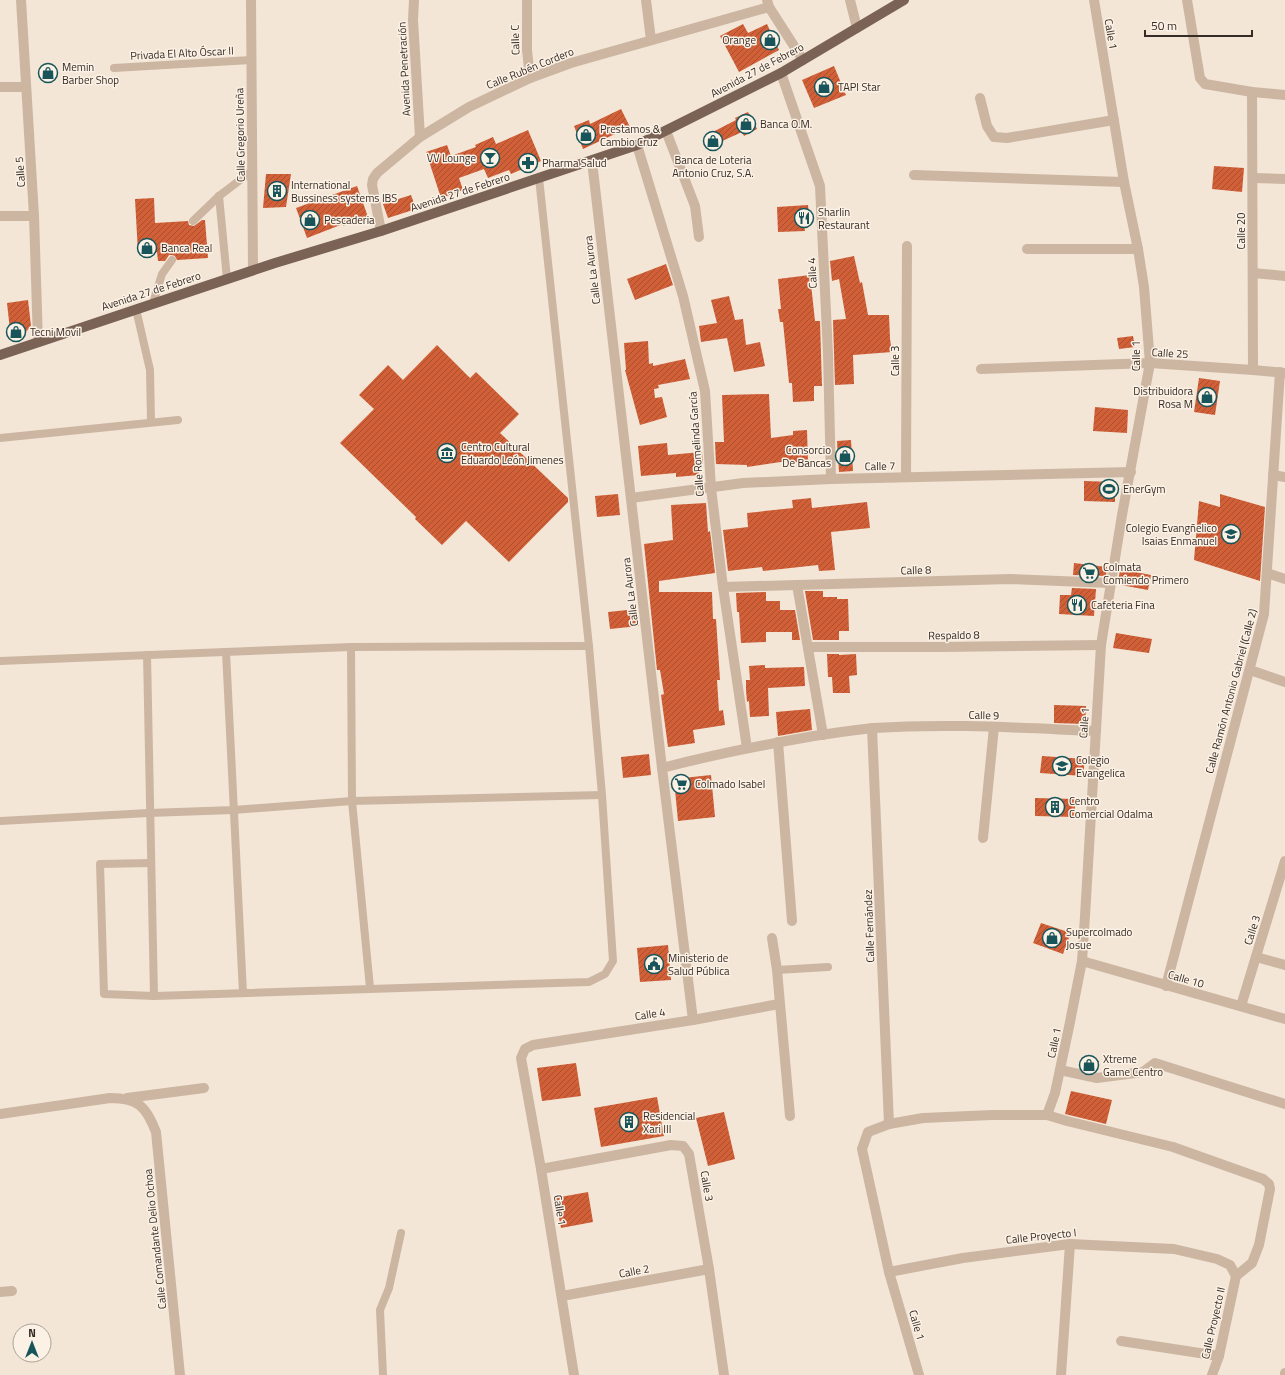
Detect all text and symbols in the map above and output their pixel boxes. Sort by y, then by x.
scale bar [1145,12,1252,38]
text: 50 m [1151,16,1177,35]
street label: Calle 1 [1100,17,1122,51]
street label: Avenida Penetración [394,21,414,117]
street label: Calle C [506,24,524,56]
shop icon: Orange [759,29,781,51]
place label: Orange [722,32,756,48]
street label: Avenida 27 de Febrero [708,39,807,101]
street label: Privada El Alto Óscar II [130,42,234,64]
street label: Calle Rubén Cordero [484,43,576,93]
place label: Memin Barber Shop [62,59,119,88]
shop icon: Memin Barber Shop [37,62,59,84]
shop icon: TAPI Star [813,76,835,98]
place label: TAPI Star [838,79,881,95]
street label: Calle Gregorio Ureña [231,87,249,182]
shop icon: Banca O.M. [735,113,757,135]
place label: Banca O.M. [760,116,812,132]
place label: Prestamos & Cambio Cruz [600,121,661,150]
shop icon: Prestamos & Cambio Cruz [575,124,597,146]
shop icon: Banca de Loteria Antonio Cruz, S.A. [702,130,724,152]
bar icon: VV Lounge [479,147,501,169]
place label: VV Lounge [427,150,476,166]
pharmacy icon: Pharma Salud [517,152,539,174]
place label: Banca de Loteria Antonio Cruz, S.A. [672,152,754,181]
place label: Pharma Salud [542,155,607,171]
street label: Calle 5 [11,156,29,188]
street label: Avenida 27 de Febrero [408,168,512,216]
place label: International Bussiness systems IBS [291,177,397,206]
building icon: International Bussiness systems IBS [266,180,288,202]
place label: Sharlin Restaurant [818,204,870,233]
restaurant icon: Sharlin Restaurant [793,207,815,229]
shop icon: Pescaderia [299,209,321,231]
place label: Pescaderia [324,212,375,228]
street label: Calle 20 [1233,213,1249,249]
street label: Calle La Aurora [580,234,604,305]
shop icon: Banca Real [136,237,158,259]
place label: Banca Real [161,240,212,256]
street label: Calle 4 [803,257,821,289]
street label: Avenida 27 de Febrero [99,267,203,315]
shop icon: Tecni Movil [5,321,27,343]
place label: Tecni Movil [30,324,81,340]
street label: Calle 1 [1128,341,1144,371]
street label: Calle 25 [1151,344,1189,362]
street label: Calle 3 [887,346,903,376]
place label: Distribuidora Rosa M [1133,383,1193,412]
shop icon: Distribuidora Rosa M [1196,386,1218,408]
street label: Calle Romelinda García [684,391,708,497]
place label: Centro Cultural Eduardo León Jimenes [461,439,564,468]
museum icon: Centro Cultural Eduardo León Jimenes [436,442,458,464]
place label: Consorcio De Bancas [782,442,831,471]
shop icon: Consorcio De Bancas [834,445,856,467]
street label: Calle 7 [865,458,895,474]
sports icon: EnerGym [1098,478,1120,500]
place label: EnerGym [1123,481,1166,497]
place label: Colegio Evangñelico Isaias Enmanuel [1126,520,1217,549]
school or university icon: Colegio Evangñelico Isaias Enmanuel [1220,523,1242,545]
street label: Calle La Aurora [618,556,642,627]
place label: Colmata Comiendo Primero [1103,559,1189,588]
street label: Calle 8 [900,561,932,579]
supermarket icon: Colmata Comiendo Primero [1078,562,1100,584]
restaurant icon: Cafeteria Fina [1066,594,1088,616]
place label: Cafeteria Fina [1091,597,1155,613]
street label: Calle Ramón Antonio Gabriel (Calle 2) [1201,607,1261,775]
street label: Respaldo 8 [928,627,980,643]
street label: Calle 9 [969,707,999,723]
street label: Calle 1 [1075,707,1093,739]
place label: Colegio Evangelica [1076,752,1126,781]
school or university icon: Colegio Evangelica [1051,755,1073,777]
supermarket icon: Colmado Isabel [670,773,692,795]
place label: Colmado Isabel [695,776,765,792]
place label: Centro Comercial Odalma [1069,793,1153,822]
building icon: Centro Comercial Odalma [1044,796,1066,818]
street label: Calle Fernández [860,889,878,963]
street label: Calle 3 [1240,913,1264,947]
place label: Supercolmado Josue [1066,924,1132,953]
shop icon: Supercolmado Josue [1041,927,1063,949]
place label: Ministerio de Salud Pública [668,950,730,979]
public building icon: Ministerio de Salud Pública [643,953,665,975]
street label: Calle 10 [1166,966,1206,992]
street label: Calle 4 [634,1004,666,1024]
street label: Calle 1 [1043,1026,1065,1060]
place label: Xtreme Game Centro [1103,1051,1163,1080]
shop icon: Xtreme Game Centro [1078,1054,1100,1076]
place label: Residencial Xari III [643,1108,695,1137]
building icon: Residencial Xari III [618,1111,640,1133]
street label: Calle Comandante Delio Ochoa [140,1168,170,1310]
street label: Calle 3 [696,1169,718,1203]
street label: Calle 1 [550,1194,570,1226]
street label: Calle Proyecto I [1005,1224,1077,1248]
street label: Calle 2 [617,1260,651,1282]
street label: Calle Proyecto II [1197,1285,1229,1361]
street label: Calle 1 [905,1308,929,1342]
north arrow [12,1323,52,1363]
text: N [28,1325,36,1341]

